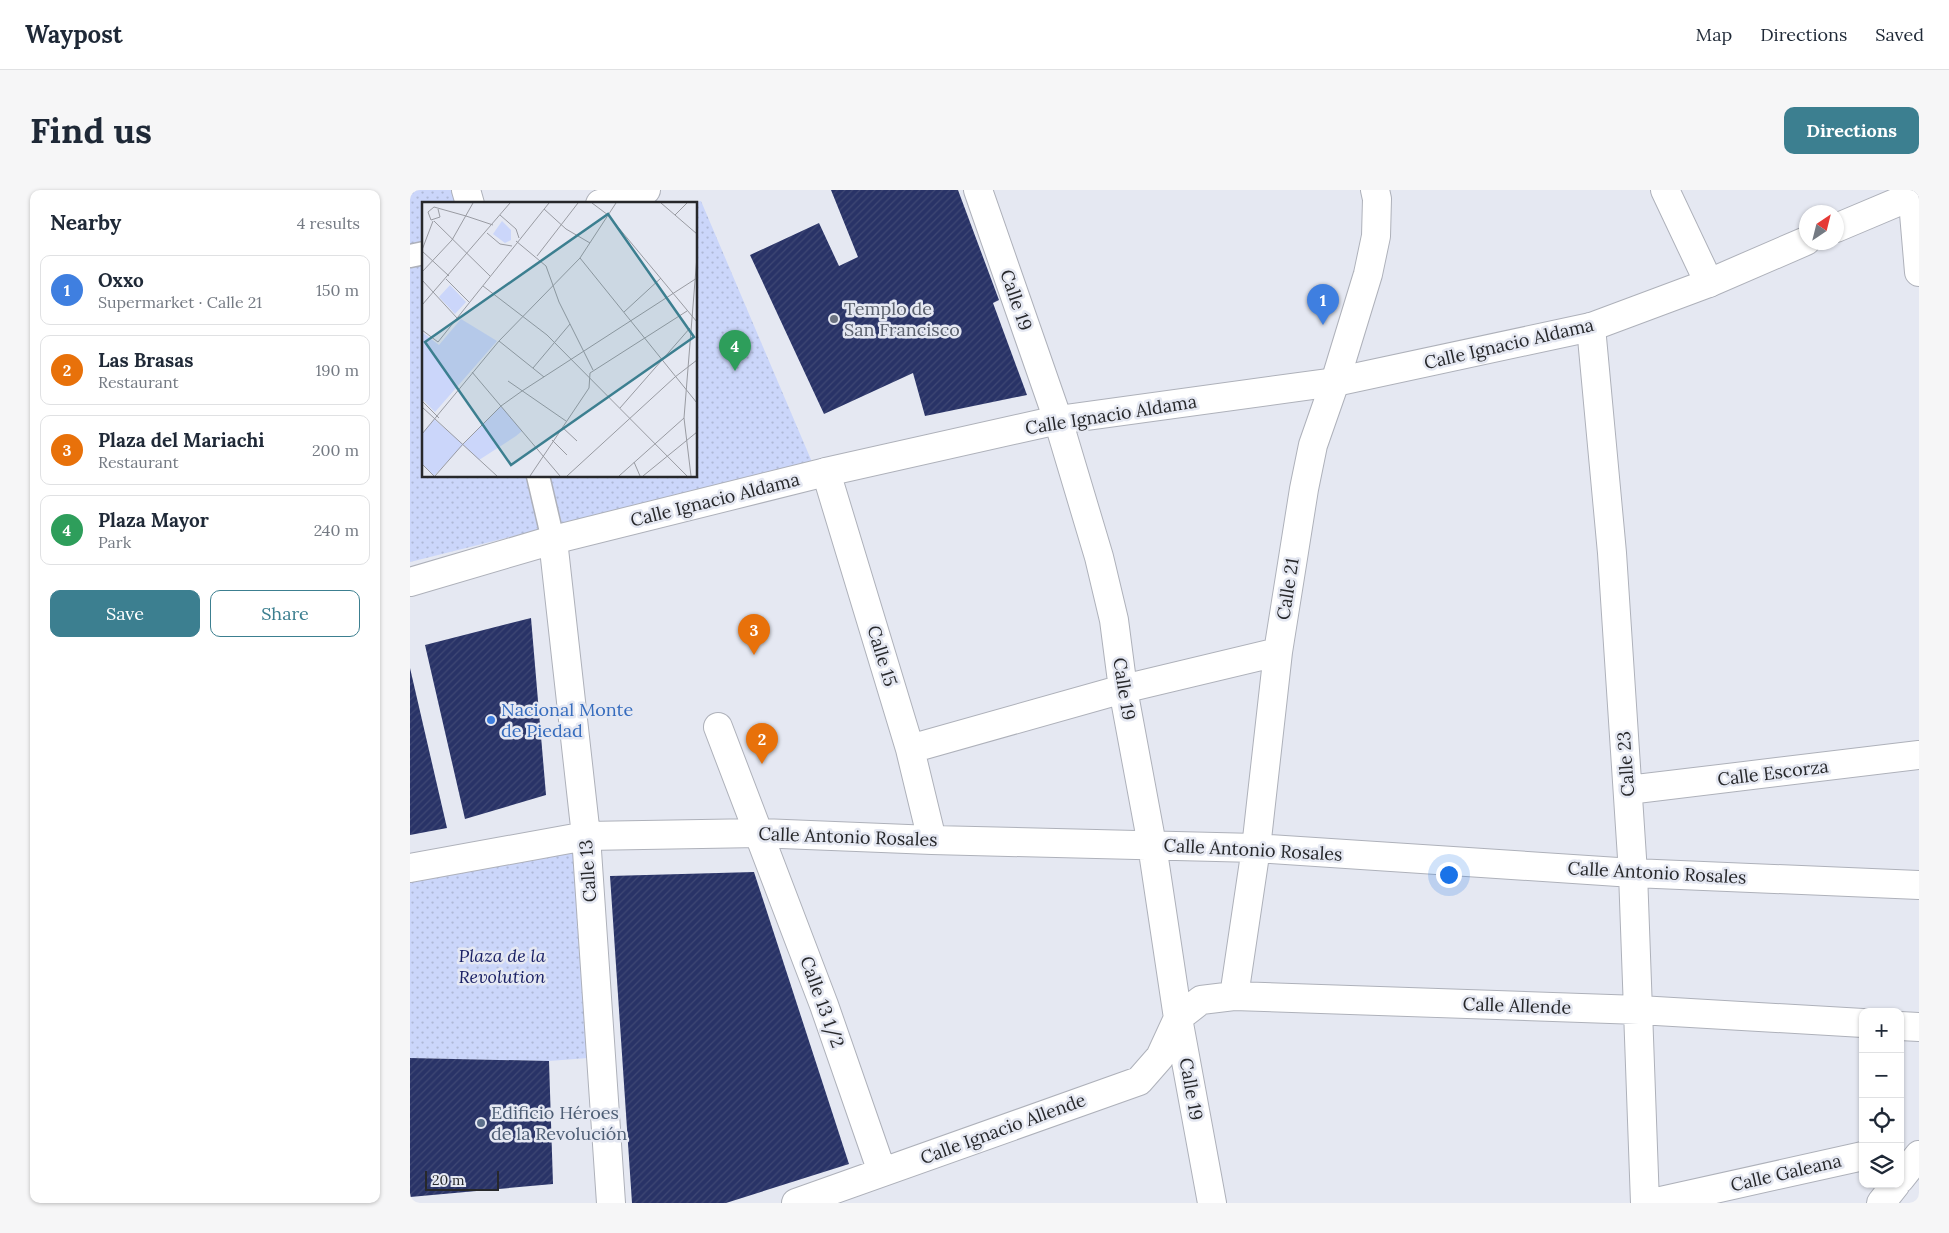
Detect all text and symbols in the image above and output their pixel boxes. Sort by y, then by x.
text: Waypost [25,19,123,50]
text: Map [1696,23,1732,46]
text: Directions [1760,23,1847,46]
text: Saved [1875,23,1924,46]
button: Directions [1784,107,1919,154]
text: Find us [30,108,152,153]
inset map [422,202,698,478]
north arrow [1799,205,1844,250]
text: Nearby [50,209,121,236]
text: 4 results [297,213,360,233]
street label: Calle 19 [995,266,1038,333]
text: Oxxo [98,268,144,292]
text: 1 [64,280,70,300]
text: 150 m [316,280,359,300]
pin: 1 [1307,284,1339,325]
text: Supermarket · Calle 21 [98,292,262,312]
place label: Templo de San Francisco [844,297,960,341]
marker: Templo de San Francisco [828,313,840,325]
street label: Calle Ignacio Aldama [1422,313,1596,374]
pin: 4 [719,330,751,371]
text: Las Brasas [98,348,193,372]
text: 2 [63,360,71,380]
text: 190 m [315,360,359,380]
text: Restaurant [98,372,179,392]
street label: Calle Ignacio Aldama [1023,390,1198,439]
text: Plaza del Mariachi [98,428,265,452]
text: 3 [63,440,71,460]
text: 200 m [312,440,359,460]
text: Restaurant [98,452,179,472]
street label: Calle Ignacio Aldama [628,467,802,532]
text: Plaza Mayor [98,508,209,532]
text: 4 [63,520,71,540]
text: 240 m [314,520,359,540]
text: Park [98,532,131,552]
street label: Calle 21 [1271,556,1304,622]
button: Save [50,590,200,637]
button: Share [210,590,360,637]
pin: 3 [738,614,770,655]
street label: Calle 15 [862,623,903,689]
street label: Calle 19 [1108,656,1141,722]
place label: Nacional Monte de Piedad [501,698,634,742]
marker: Nacional Monte de Piedad [485,714,497,726]
pin: 2 [746,723,778,764]
street label: Calle 23 [1612,731,1639,798]
street label: Calle Escorza [1716,754,1830,791]
street label: Calle Antonio Rosales [758,822,938,851]
street label: Calle Antonio Rosales [1163,833,1343,866]
street label: Calle 13 [574,839,601,903]
street label: Calle Antonio Rosales [1567,856,1747,889]
your location [1436,862,1462,888]
park label: Plaza de la Revolution [458,944,546,988]
street label: Calle 13 1/2 [795,953,850,1051]
street label: Calle Allende [1462,992,1572,1019]
map controls [1859,1008,1904,1188]
button: + [1859,1008,1904,1053]
button: − [1859,1053,1904,1098]
street label: Calle 19 [1175,1056,1208,1122]
street label: Calle Ignacio Allende [917,1088,1089,1169]
button: locate [1859,1098,1904,1143]
place label: Edificio Héroes de la Revolución [491,1101,627,1145]
marker: Edificio Héroes de la Revolución [475,1117,487,1129]
button: layers [1859,1143,1904,1188]
street label: Calle Galeana [1728,1149,1844,1196]
scale bar [425,1168,499,1191]
text: 20 m [432,1171,464,1189]

